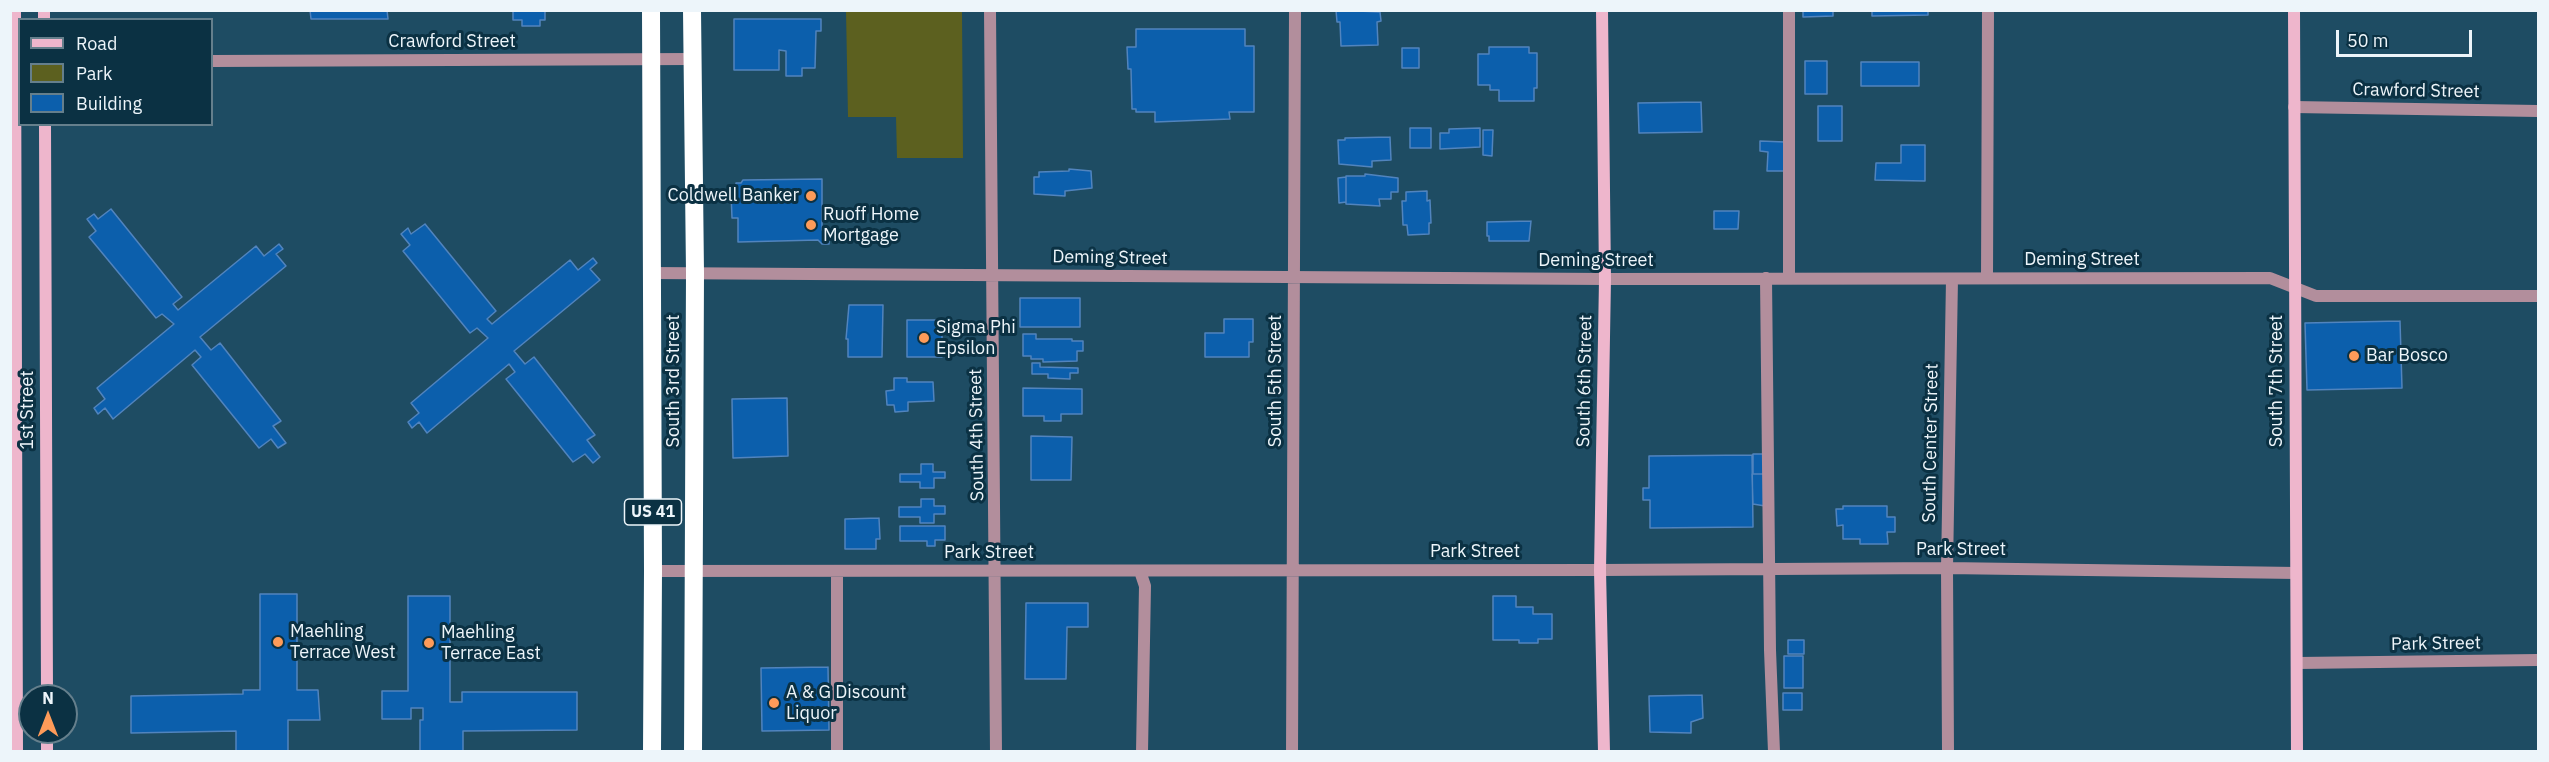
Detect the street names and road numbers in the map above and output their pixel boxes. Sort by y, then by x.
street label: Crawford Street [388,31,516,53]
street label: Crawford Street [2352,79,2480,103]
street label: Deming Street [1052,246,1168,270]
street label: Deming Street [2024,249,2140,271]
street label: Deming Street [1538,250,1654,272]
street label: South 3rd Street [663,315,685,447]
street label: South 5th Street [1265,315,1287,447]
street label: South 6th Street [1573,315,1597,447]
street label: South 7th Street [2266,315,2288,447]
street label: South Center Street [1919,363,1943,523]
street label: South 4th Street [965,369,989,501]
street label: 1st Street [17,370,39,450]
road number: US 41 [624,499,682,525]
street label: Park Street [1916,539,2006,561]
street label: Park Street [1430,541,1520,563]
street label: Park Street [944,542,1034,564]
street label: Park Street [2391,632,2481,656]

